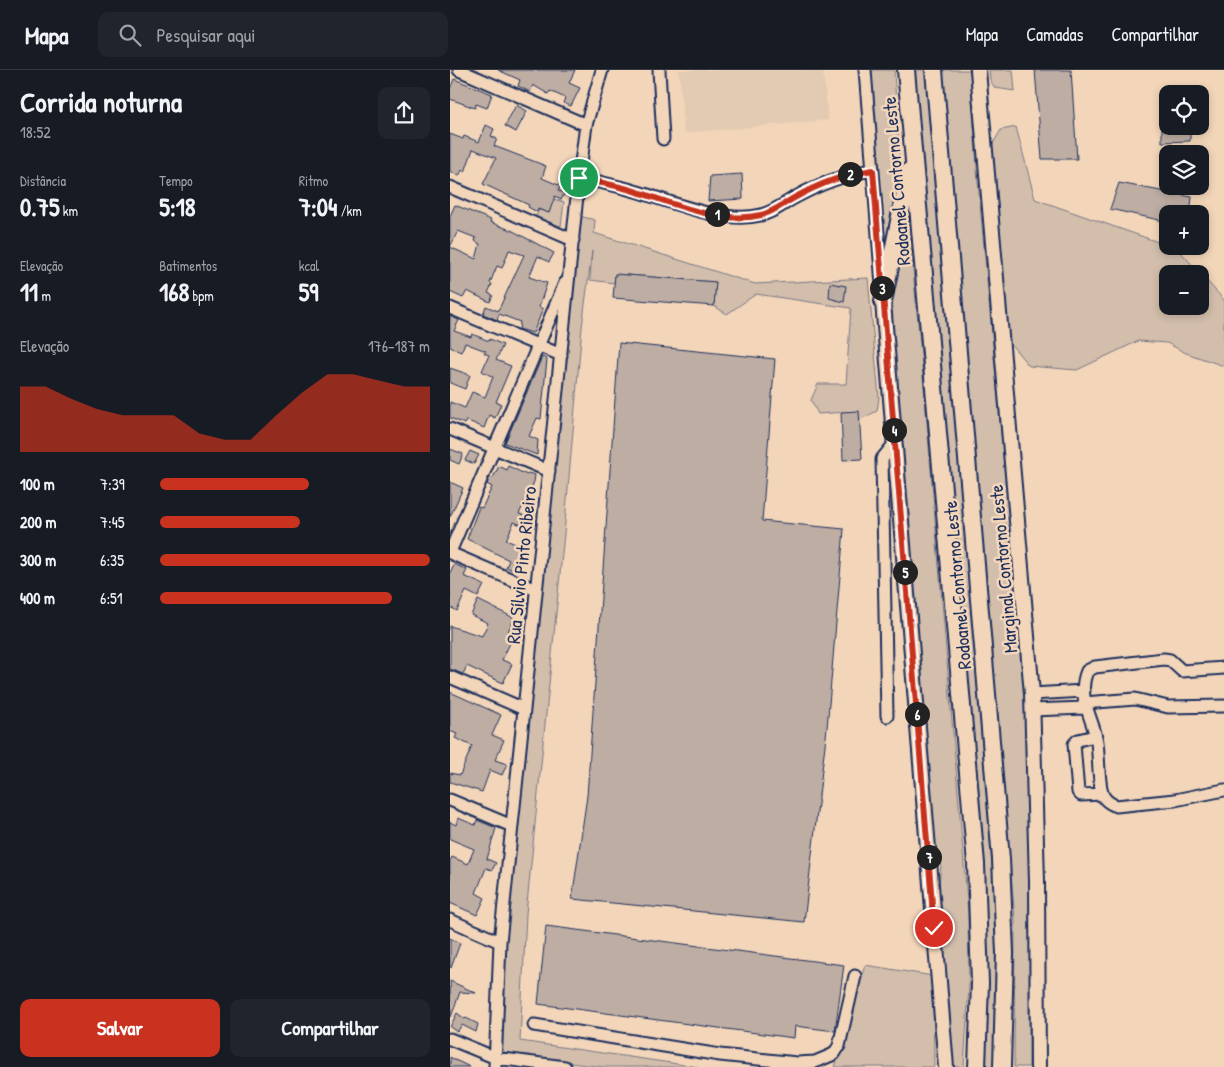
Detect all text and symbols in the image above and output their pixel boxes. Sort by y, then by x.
search box [98,12,448,57]
text: Mapa [25,19,68,51]
icon: search [116,21,144,49]
text: Pesquisar aqui [156,22,256,48]
text: Mapa [966,22,998,47]
text: Camadas [1026,22,1083,47]
text: Compartilhar [1111,22,1199,47]
text: Corrida noturna [20,83,182,121]
map controls [1159,85,1209,315]
button: locate [1159,85,1209,135]
button: share [378,87,430,139]
street label: Rodoanel Contorno Leste [876,95,916,266]
text: 18:52 [20,121,51,143]
button: layers [1159,145,1209,195]
pin [558,157,600,199]
pin: 2 [838,162,862,186]
icon: arrive [565,164,593,192]
text: 2 [847,165,854,184]
text: Distância [20,171,66,190]
text: Tempo [159,171,193,190]
text: Ritmo [299,171,328,190]
text: 0.75 [20,190,60,224]
text: 5:18 [159,190,196,224]
text: 7:04 [299,190,337,224]
text: km [60,201,78,220]
text: /km [337,201,362,220]
pin: 1 [704,202,730,226]
text: 1 [715,205,720,224]
button: + [1159,205,1209,255]
text: Elevação [20,256,63,275]
text: Batimentos [159,256,217,275]
text: kcal [299,256,319,275]
button: − [1159,265,1209,315]
text: 11 [20,275,38,309]
text: 168 [159,275,189,309]
text: 59 [299,275,318,309]
pin: 3 [870,276,894,300]
text: 3 [879,279,886,298]
text: m [38,286,51,305]
text: bpm [189,286,214,305]
text: Elevação [20,335,69,357]
text: 176–187 m [368,335,430,357]
pin: 4 [882,418,906,442]
text: 4 [892,421,897,440]
text: 100 m [20,473,55,495]
text: 7:39 [100,473,125,495]
street label: Marginal Contorno Leste [983,483,1023,654]
street label: Rua Sílvio Pinto Ribeiro [500,485,542,645]
street label: Rodoanel Contorno Leste [937,499,977,670]
text: 200 m [20,511,56,533]
text: 7:45 [100,511,124,533]
text: 300 m [20,549,56,571]
text: 6:35 [100,549,124,571]
pin: 5 [892,560,918,584]
text: 5 [903,563,908,582]
text: 400 m [20,587,55,609]
text: 6:51 [100,587,123,609]
pin: 6 [904,702,930,726]
text: 6 [915,705,920,724]
pin: 7 [916,844,942,870]
text: 7 [926,848,933,867]
pin [913,907,955,949]
icon: check [920,914,948,942]
button: Salvar [20,999,220,1057]
button: Compartilhar [230,999,430,1057]

